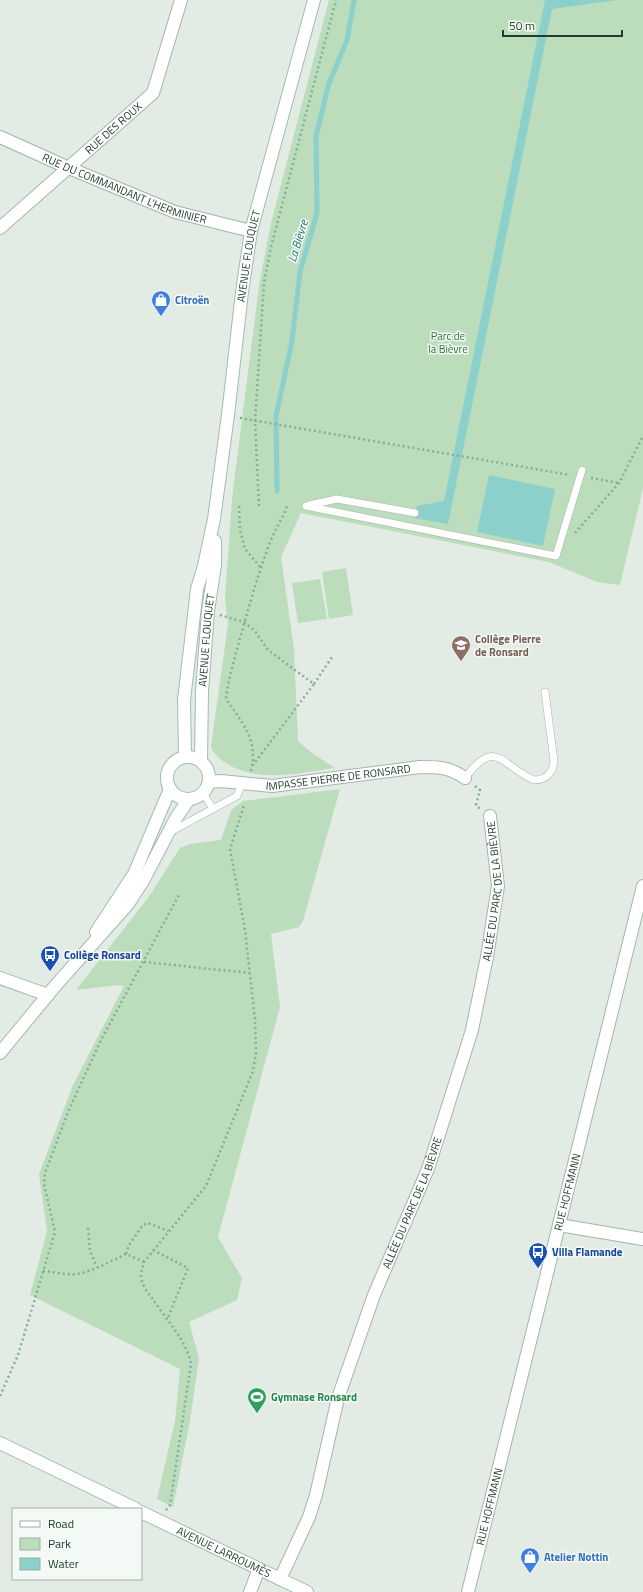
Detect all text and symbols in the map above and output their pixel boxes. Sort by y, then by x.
scale bar [503,12,622,38]
text: 50 m [509,16,535,35]
street label: RUE DES ROUX [81,99,145,158]
street label: RUE DU COMMANDANT L'HERMINIER [40,149,209,228]
street label: AVENUE FLOUQUET [233,208,264,303]
water label: La Bièvre [282,216,313,264]
shop icon: Citroën [150,289,172,317]
place label: Citroën [175,292,209,308]
park label: Parc de la Bièvre [428,328,468,357]
street label: AVENUE FLOUQUET [194,592,219,687]
place label: Collège Pierre de Ronsard [475,631,541,660]
school or university icon: Collège Pierre de Ronsard [450,634,472,662]
street label: IMPASSE PIERRE DE RONSARD [265,760,412,794]
street label: ALLÉE DU PARC DE LA BIÈVRE [478,820,506,963]
bus stop icon: Collège Ronsard [39,944,61,972]
place label: Collège Ronsard [64,947,141,963]
street label: ALLÉE DU PARC DE LA BIÈVRE [378,1135,446,1271]
street label: RUE HOFFMANN [550,1152,584,1233]
bus stop icon: Villa Flamande [527,1241,549,1269]
place label: Villa Flamande [552,1244,623,1260]
sports icon: Gymnase Ronsard [246,1386,268,1414]
place label: Gymnase Ronsard [271,1389,357,1405]
street label: RUE HOFFMANN [472,1466,506,1547]
legend [12,1508,142,1580]
text: Road [48,1514,74,1533]
street label: AVENUE LARROUMÈS [174,1522,274,1581]
text: Park [48,1534,71,1553]
shop icon: Atelier Nottin [519,1546,541,1574]
place label: Atelier Nottin [544,1549,608,1565]
text: Water [48,1554,79,1573]

